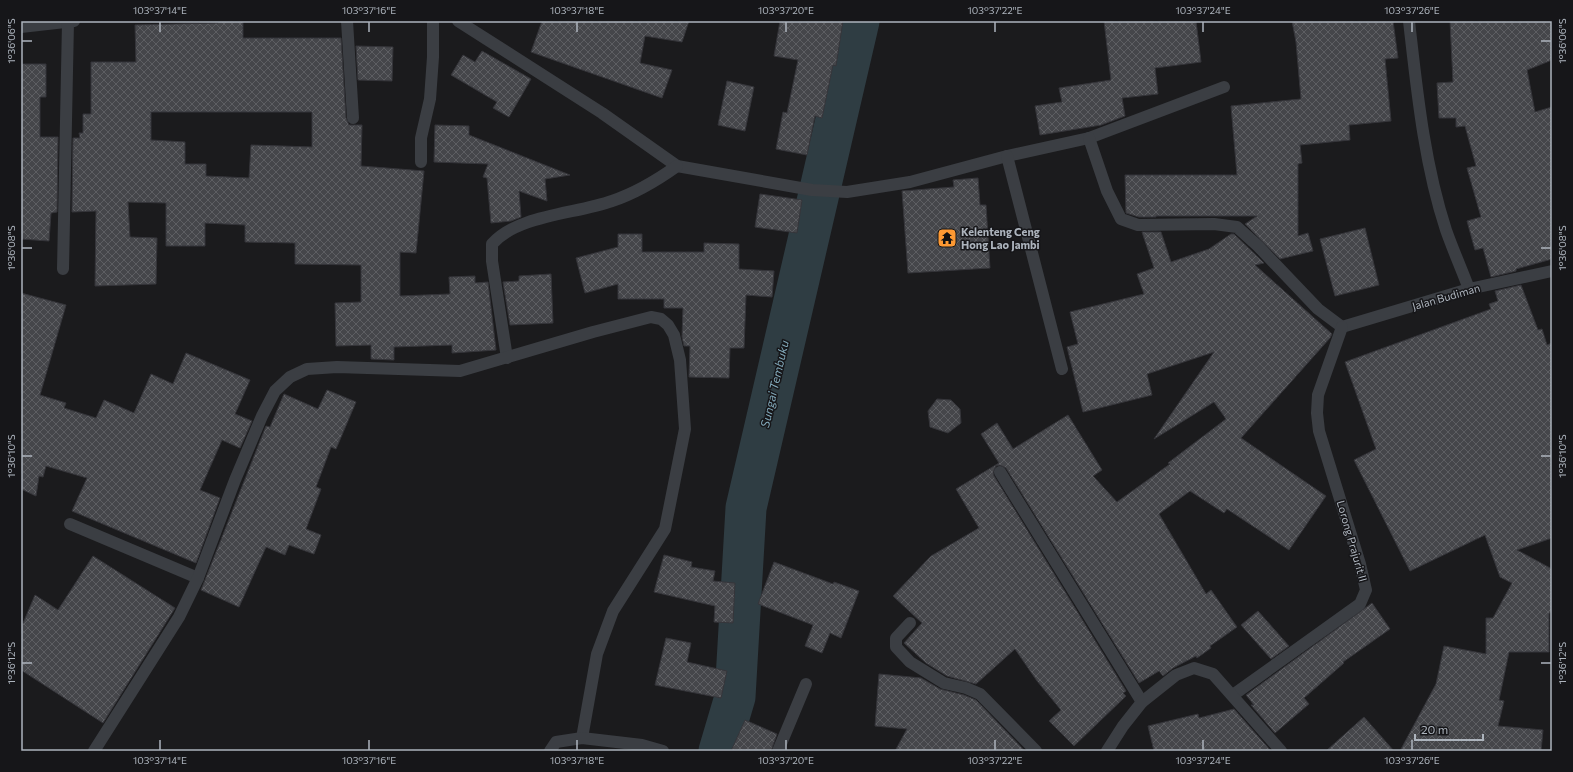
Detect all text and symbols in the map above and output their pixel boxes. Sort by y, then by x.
text: 103°37'14"E [133,4,187,16]
text: 103°37'16"E [342,4,396,16]
text: 103°37'18"E [550,4,604,16]
text: 103°37'20"E [758,4,814,16]
text: 103°37'22"E [968,4,1022,16]
text: 103°37'24"E [1175,4,1231,16]
text: 103°37'26"E [1384,4,1440,16]
text: 1°36'06"S [5,18,17,64]
text: 1°36'06"S [1556,18,1568,64]
text: 1°36'08"S [5,225,17,271]
place label: Kelenteng Ceng Hong Lao Jambi [961,225,1040,252]
text: 1°36'08"S [1556,225,1568,271]
temple icon: Kelenteng Ceng Hong Lao Jambi [936,227,958,249]
street label: Jalan Budiman [1410,281,1482,313]
water label: Sungai Tembuku [757,338,791,429]
text: 1°36'10"S [5,434,17,478]
text: 1°36'10"S [1556,434,1568,478]
street label: Lorong Prajurit II [1335,499,1370,583]
text: 1°36'12"S [5,642,17,684]
text: 1°36'12"S [1556,642,1568,684]
scale bar [1415,716,1483,742]
text: 20 m [1421,722,1448,736]
text: 103°37'14"E [133,754,187,766]
text: 103°37'16"E [342,754,396,766]
text: 103°37'18"E [550,754,604,766]
text: 103°37'20"E [758,754,814,766]
text: 103°37'22"E [968,754,1022,766]
text: 103°37'24"E [1175,754,1231,766]
text: 103°37'26"E [1384,754,1440,766]

